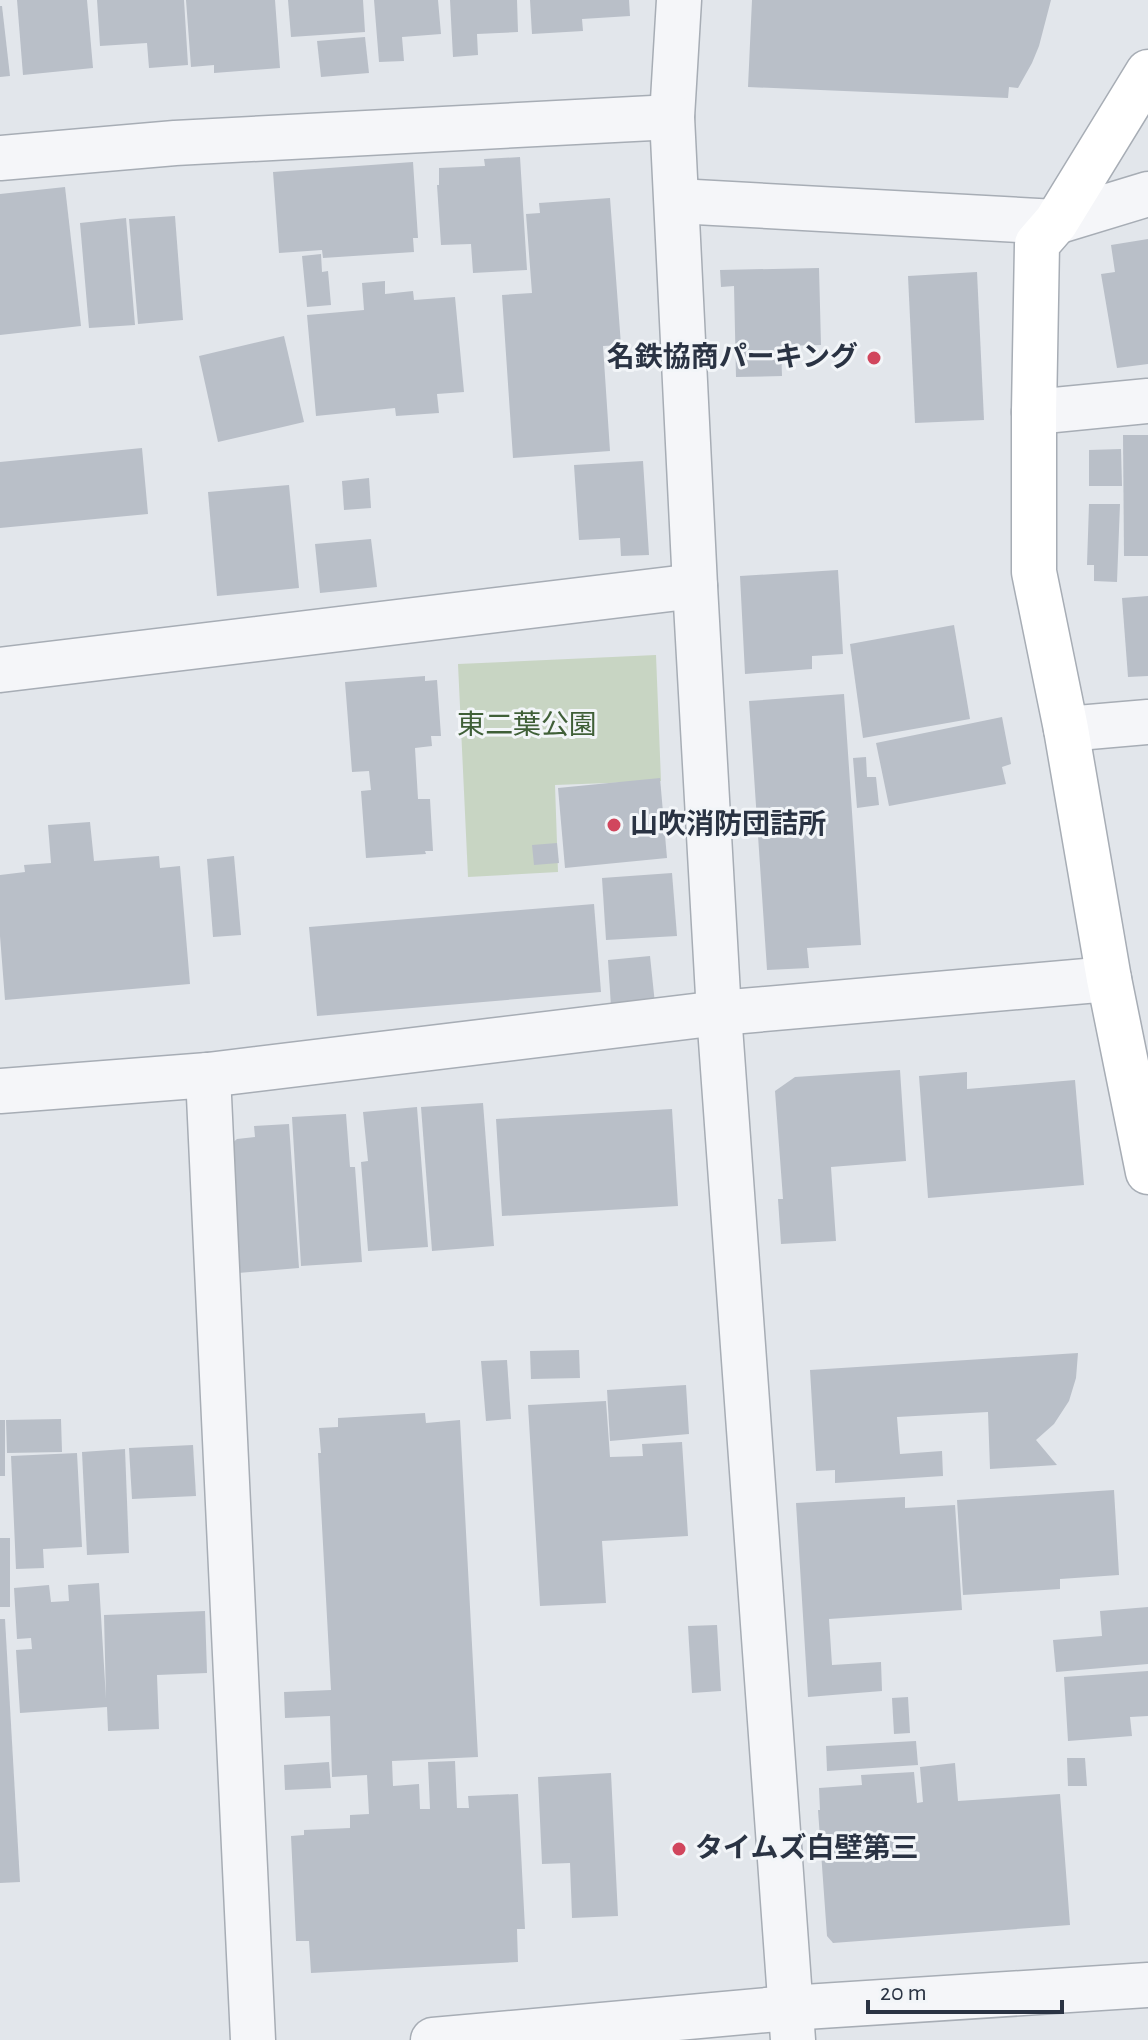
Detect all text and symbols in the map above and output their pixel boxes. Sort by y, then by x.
place label: 名鉄協商パーキング [607,341,858,372]
marker: 名鉄協商パーキング [865,349,883,367]
park label: 東二葉公園 [457,710,597,740]
place label: 山吹消防団詰所 [630,809,826,839]
marker: 山吹消防団詰所 [605,816,623,834]
place label: タイムズ白壁第三 [695,1832,918,1863]
marker: タイムズ白壁第三 [670,1840,688,1858]
scale bar [868,1964,1062,2014]
text: 20 m [880,1981,927,2005]

